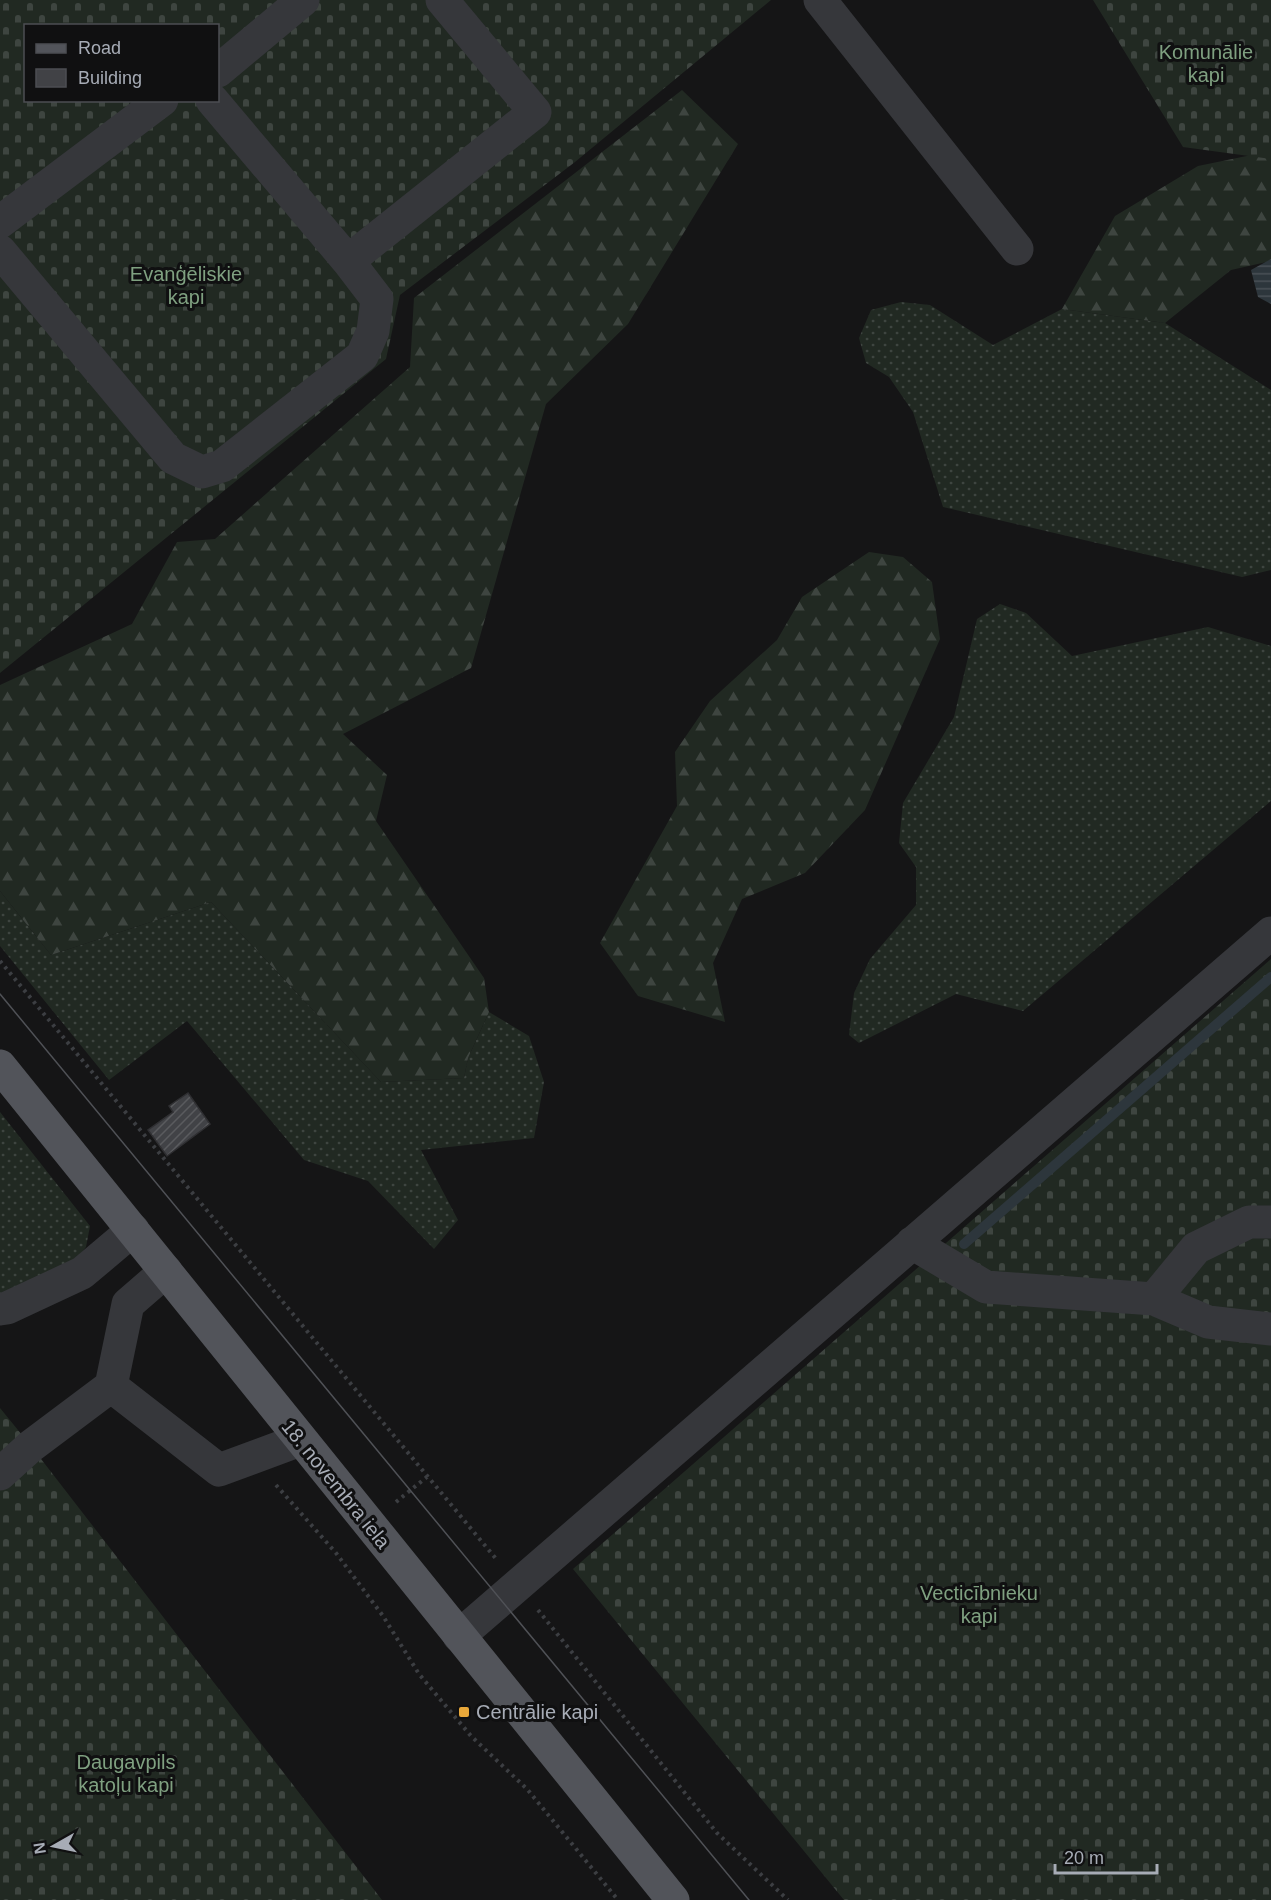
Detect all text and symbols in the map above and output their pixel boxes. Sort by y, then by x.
legend [24,24,219,102]
text: Road [78,38,121,58]
park label: Komunālie kapi [1159,41,1253,86]
text: Building [78,68,142,88]
park label: Evanģēliskie kapi [130,263,242,308]
street label: 18. novembra iela [277,1415,395,1553]
park label: Vecticībnieku kapi [920,1582,1038,1627]
place label: Centrālie kapi [476,1701,598,1723]
marker: Centrālie kapi [457,1705,471,1719]
park label: Daugavpils katoļu kapi [77,1751,175,1796]
north arrow [24,1816,84,1876]
scale bar [1055,1837,1157,1875]
text: N [30,1841,49,1855]
text: 20 m [1064,1848,1104,1868]

